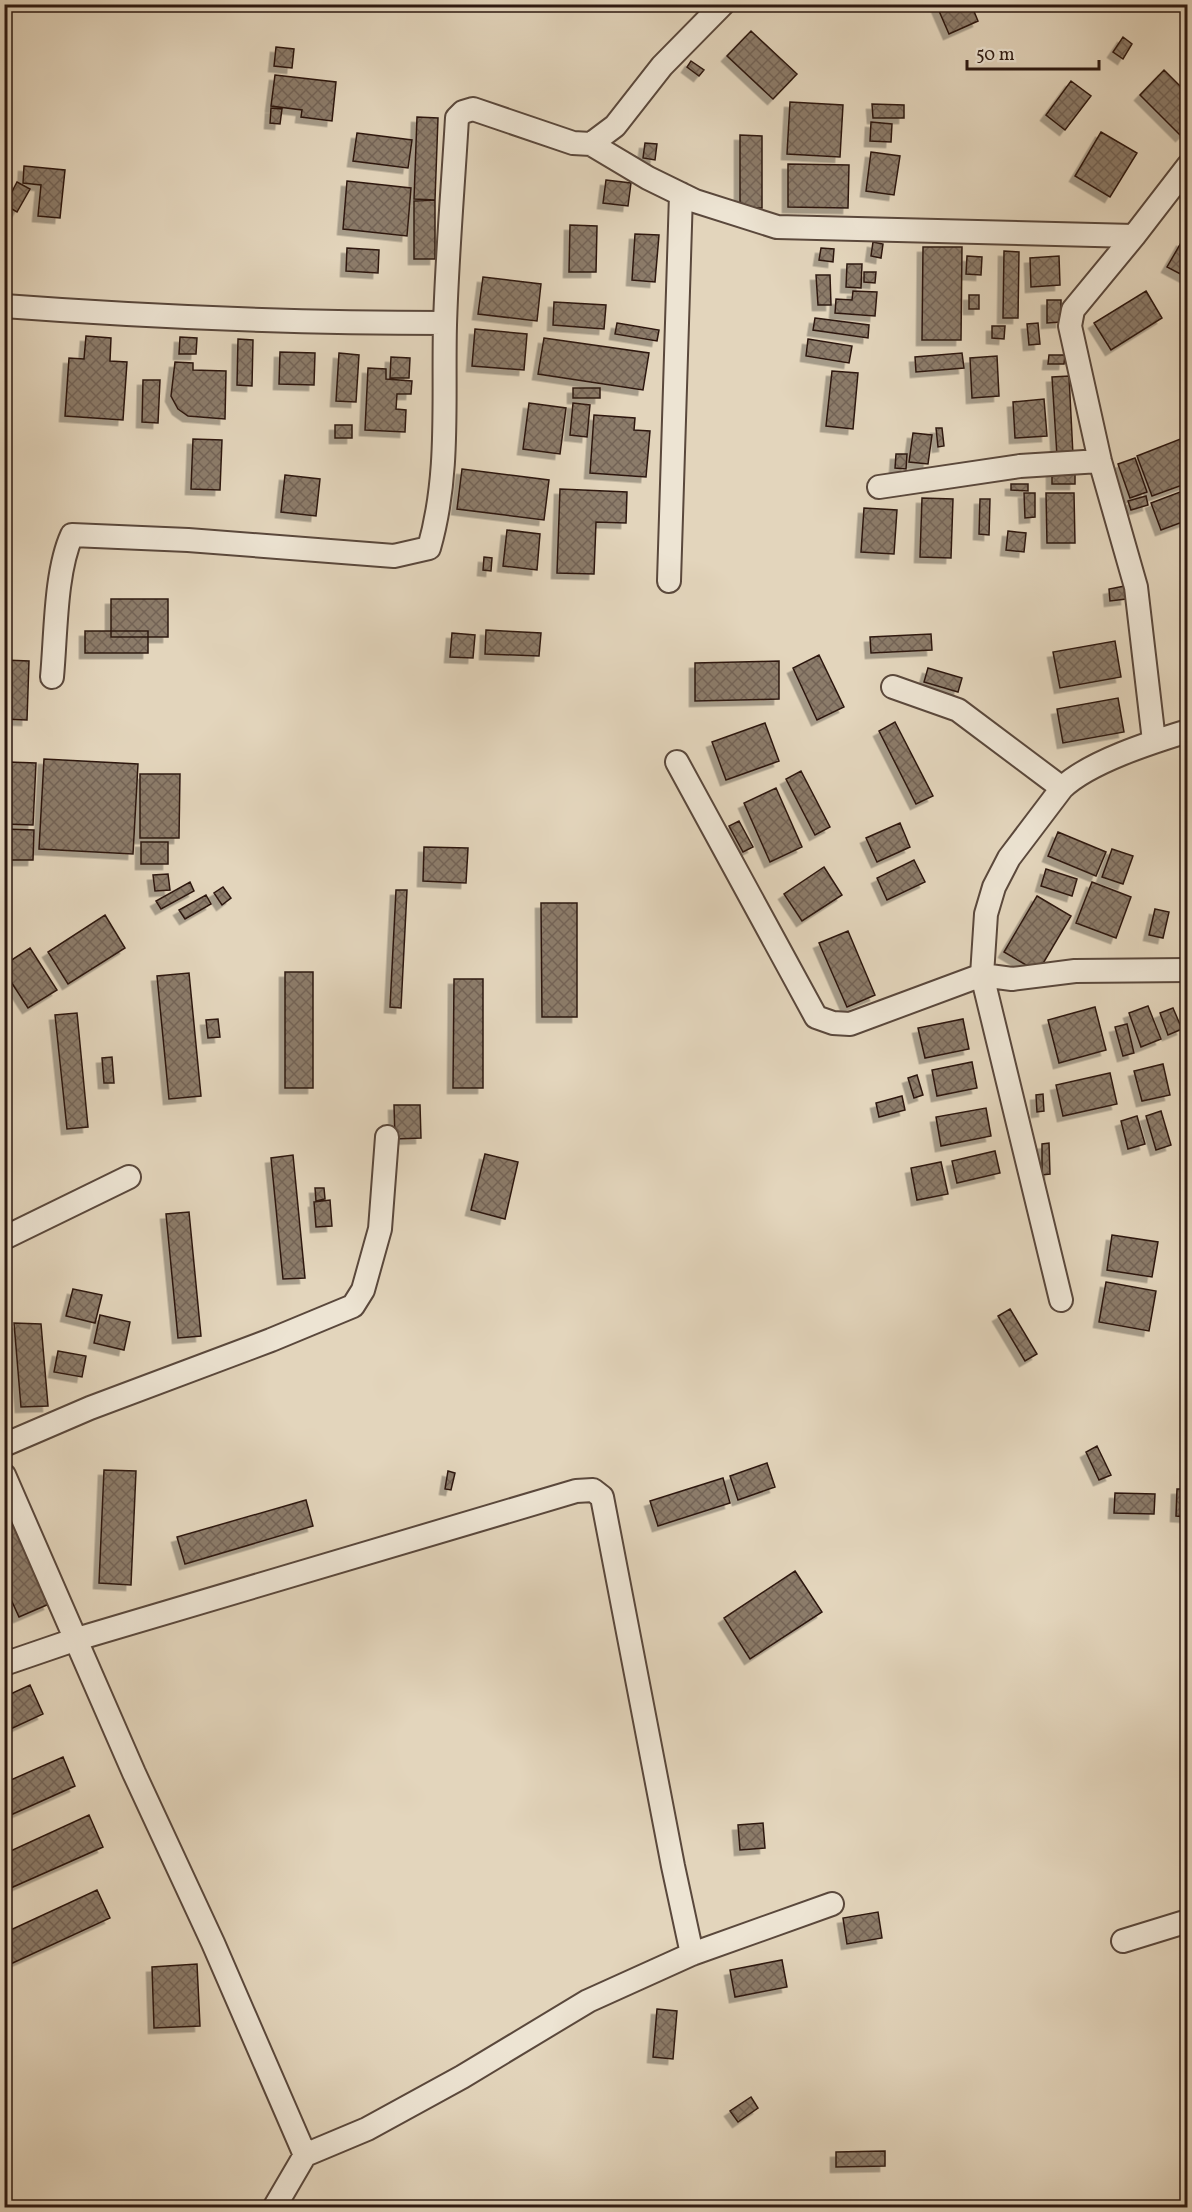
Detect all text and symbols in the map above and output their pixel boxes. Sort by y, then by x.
scale bar [967,33,1099,71]
text: 50 m [976,43,1015,68]

